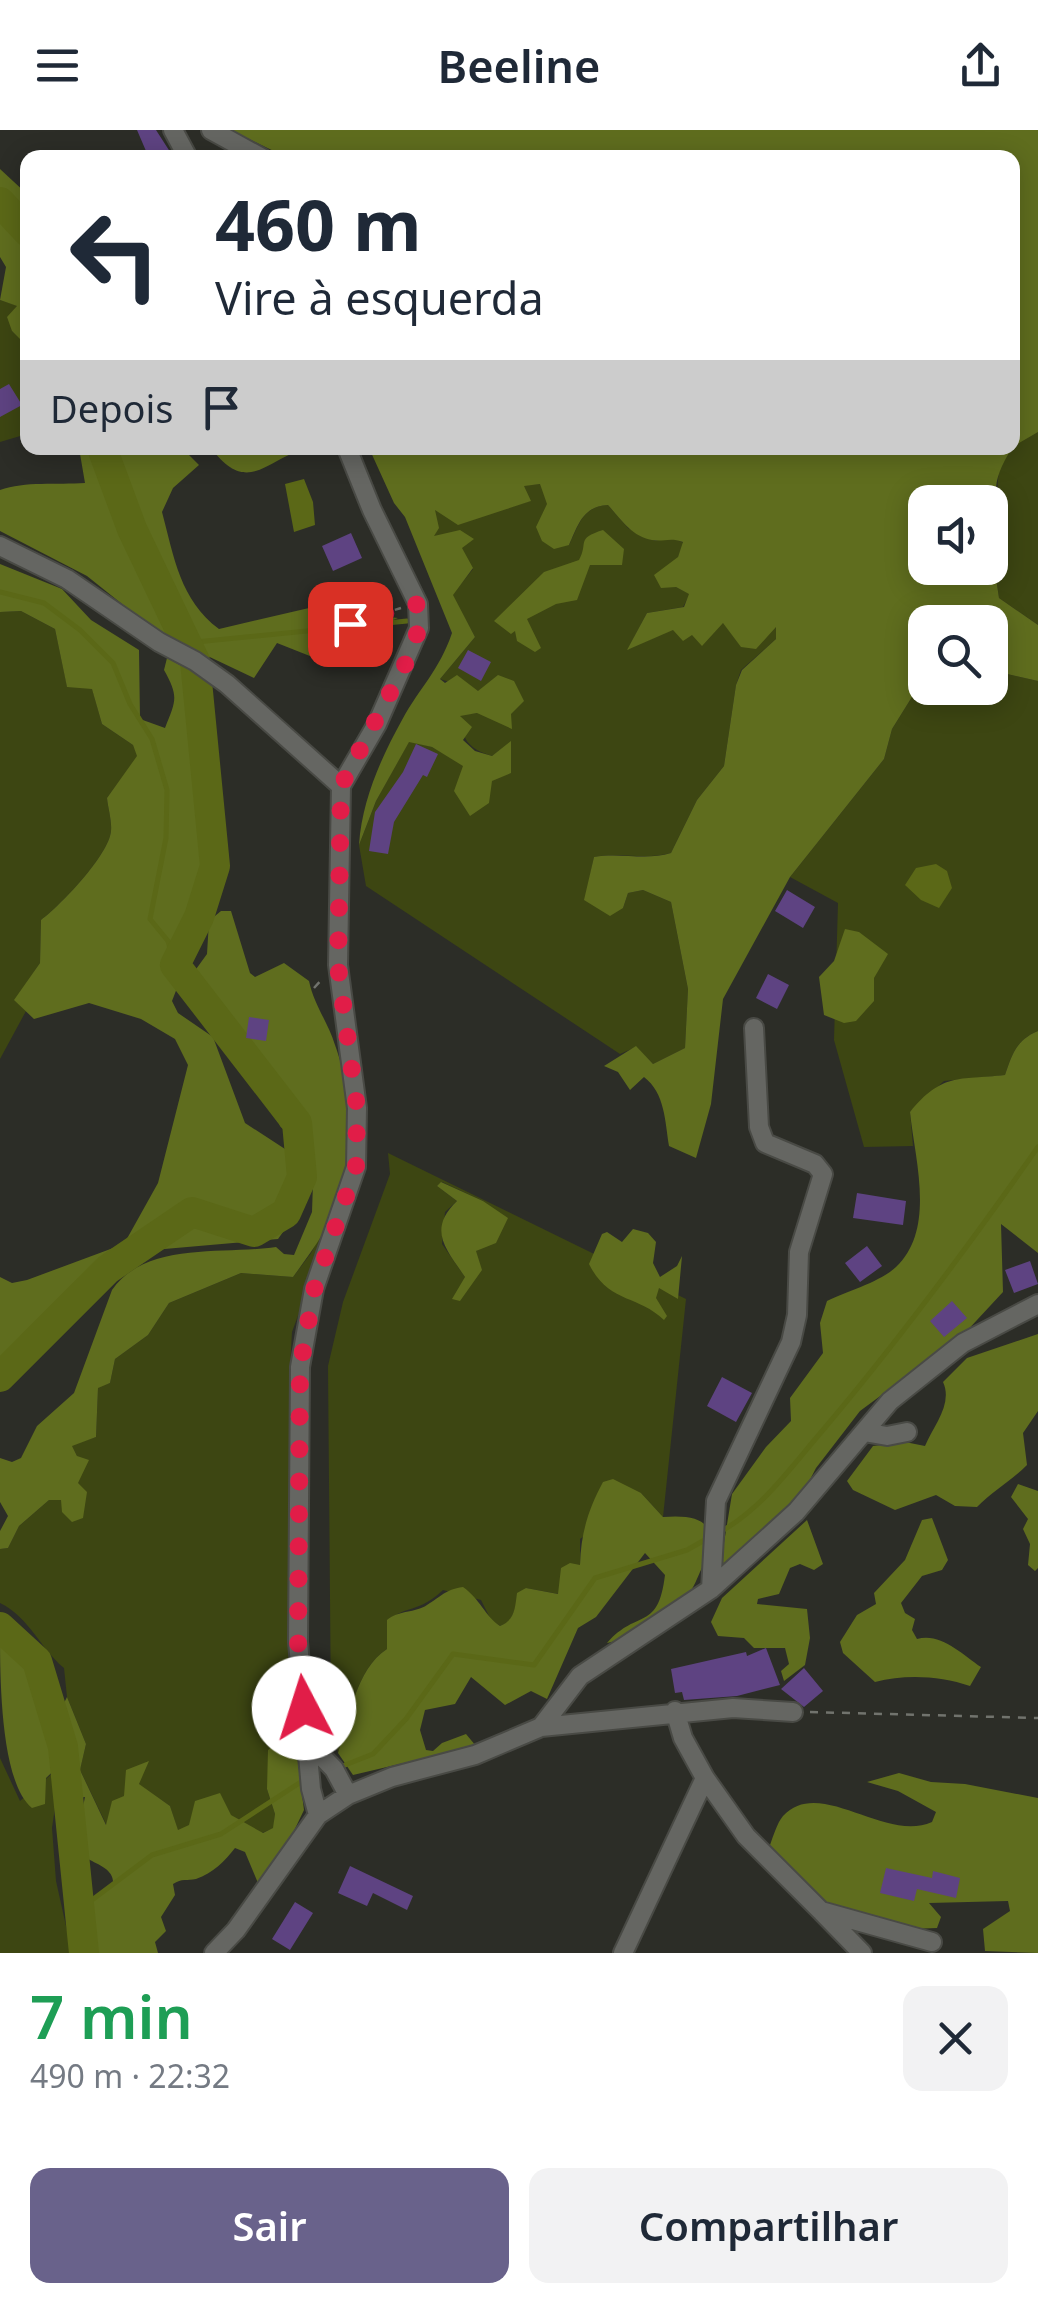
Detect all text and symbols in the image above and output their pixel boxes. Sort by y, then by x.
text: Beeline [438,35,600,96]
icon: menu [30,38,85,93]
icon: share [953,38,1008,93]
text: 460 m [215,176,422,272]
icon: left [50,190,180,320]
text: Vire à esquerda [215,267,544,328]
icon: arrive [194,380,249,435]
text: Depois [50,382,174,434]
map controls [908,485,1008,705]
button: sound [908,485,1008,585]
pin [308,582,393,667]
icon: arrive [323,597,378,652]
button: search [908,605,1008,705]
position arrow [252,1656,356,1760]
text: 7 min [30,1975,193,2057]
button: close [903,1986,1008,2091]
text: 490 m · 22:32 [30,2054,230,2097]
button: Sair [30,2168,509,2283]
button: Compartilhar [529,2168,1008,2283]

